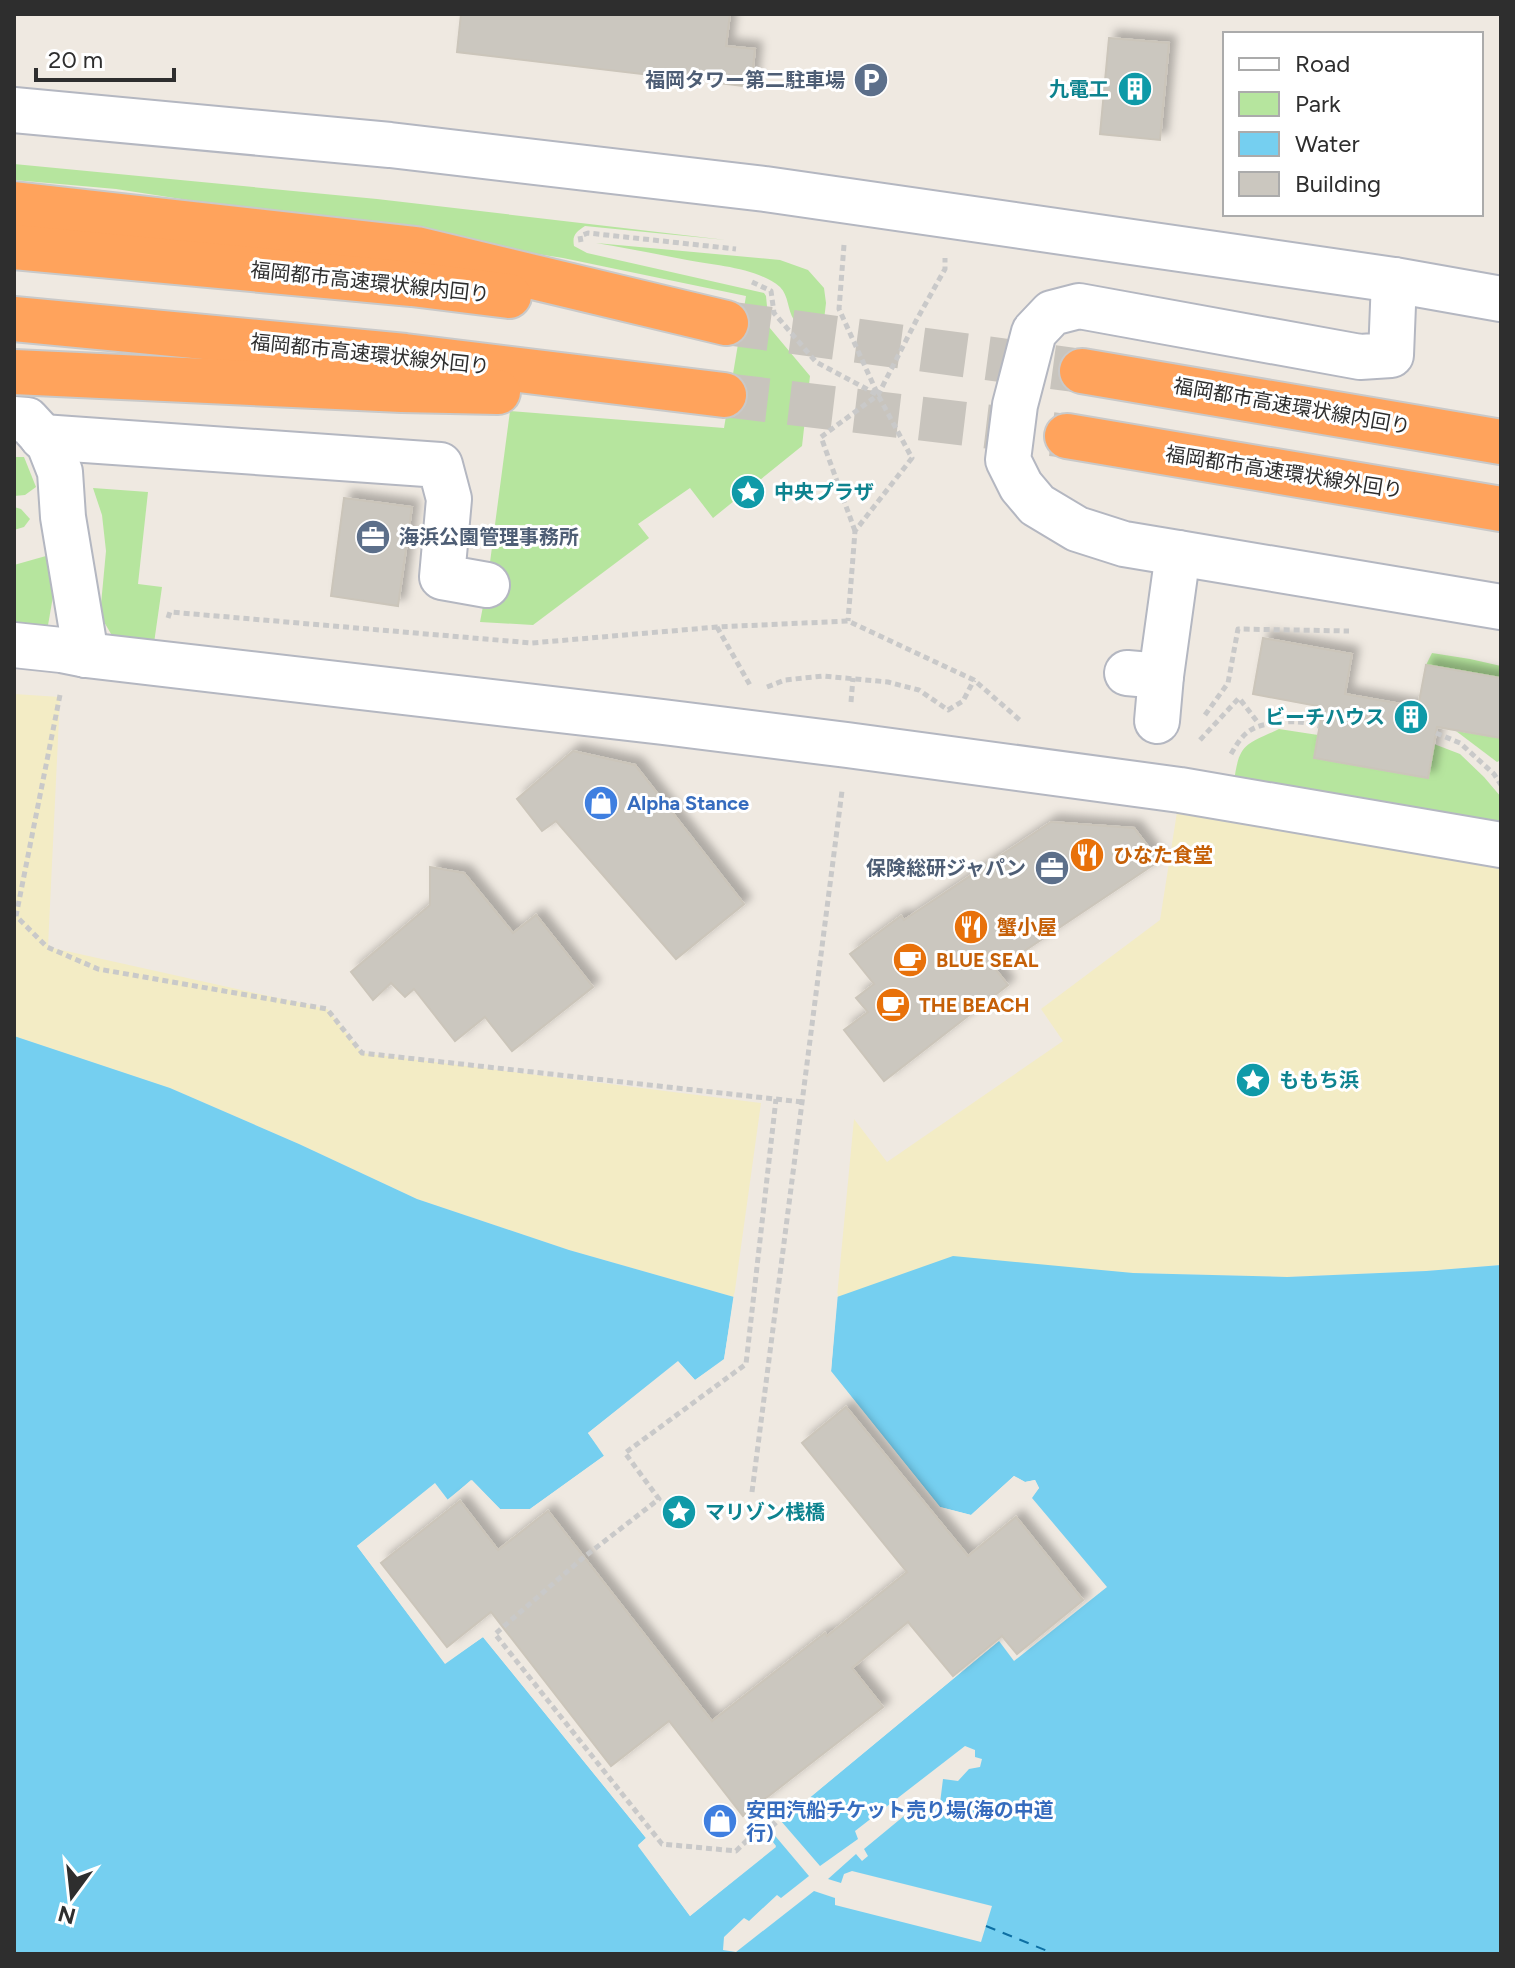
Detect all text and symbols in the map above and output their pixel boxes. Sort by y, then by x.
scale bar [36,32,174,82]
legend [1223,32,1483,216]
text: 20 m [48,45,103,74]
text: Road [1295,49,1350,78]
parking icon: 福岡タワー第二駐車場 [852,61,890,99]
place label: 福岡タワー第二駐車場 [645,68,845,92]
building icon: 九電工 [1116,70,1154,108]
place label: 九電工 [1049,77,1109,101]
text: Park [1295,89,1341,118]
text: Water [1295,129,1360,158]
text: Building [1295,169,1381,198]
street label: 福岡都市高速環状線内回り [249,258,491,306]
street label: 福岡都市高速環状線外回り [249,330,491,378]
street label: 福岡都市高速環状線内回り [1172,373,1412,439]
street label: 福岡都市高速環状線外回り [1164,441,1404,503]
place icon: 中央プラザ [729,473,767,511]
place label: 中央プラザ [774,480,874,504]
office icon: 海浜公園管理事務所 [354,518,392,556]
place label: 海浜公園管理事務所 [399,525,579,549]
building icon: ビーチハウス [1392,698,1430,736]
place label: ビーチハウス [1265,705,1385,729]
shop icon: Alpha Stance [582,784,620,822]
place label: Alpha Stance [627,791,749,815]
restaurant icon: ひなた食堂 [1068,836,1106,874]
place label: ひなた食堂 [1113,843,1213,867]
office icon: 保険総研ジャパン [1033,849,1071,887]
place label: 保険総研ジャパン [866,856,1026,880]
restaurant icon: 蟹小屋 [952,908,990,946]
place label: 蟹小屋 [997,915,1057,939]
cafe icon: BLUE SEAL [891,941,929,979]
place label: BLUE SEAL [936,948,1039,972]
cafe icon: THE BEACH [874,986,912,1024]
place label: THE BEACH [919,993,1030,1017]
place icon: ももち浜 [1234,1061,1272,1099]
place label: ももち浜 [1279,1068,1359,1092]
place icon: マリゾン桟橋 [660,1493,698,1531]
place label: マリゾン桟橋 [705,1500,825,1524]
place label: 安田汽船チケット売り場(海の中道 行) [746,1798,1054,1845]
shop icon: 安田汽船チケット売り場(海の中道 行) [701,1802,739,1840]
north arrow [32,1856,112,1936]
text: N [55,1900,79,1930]

